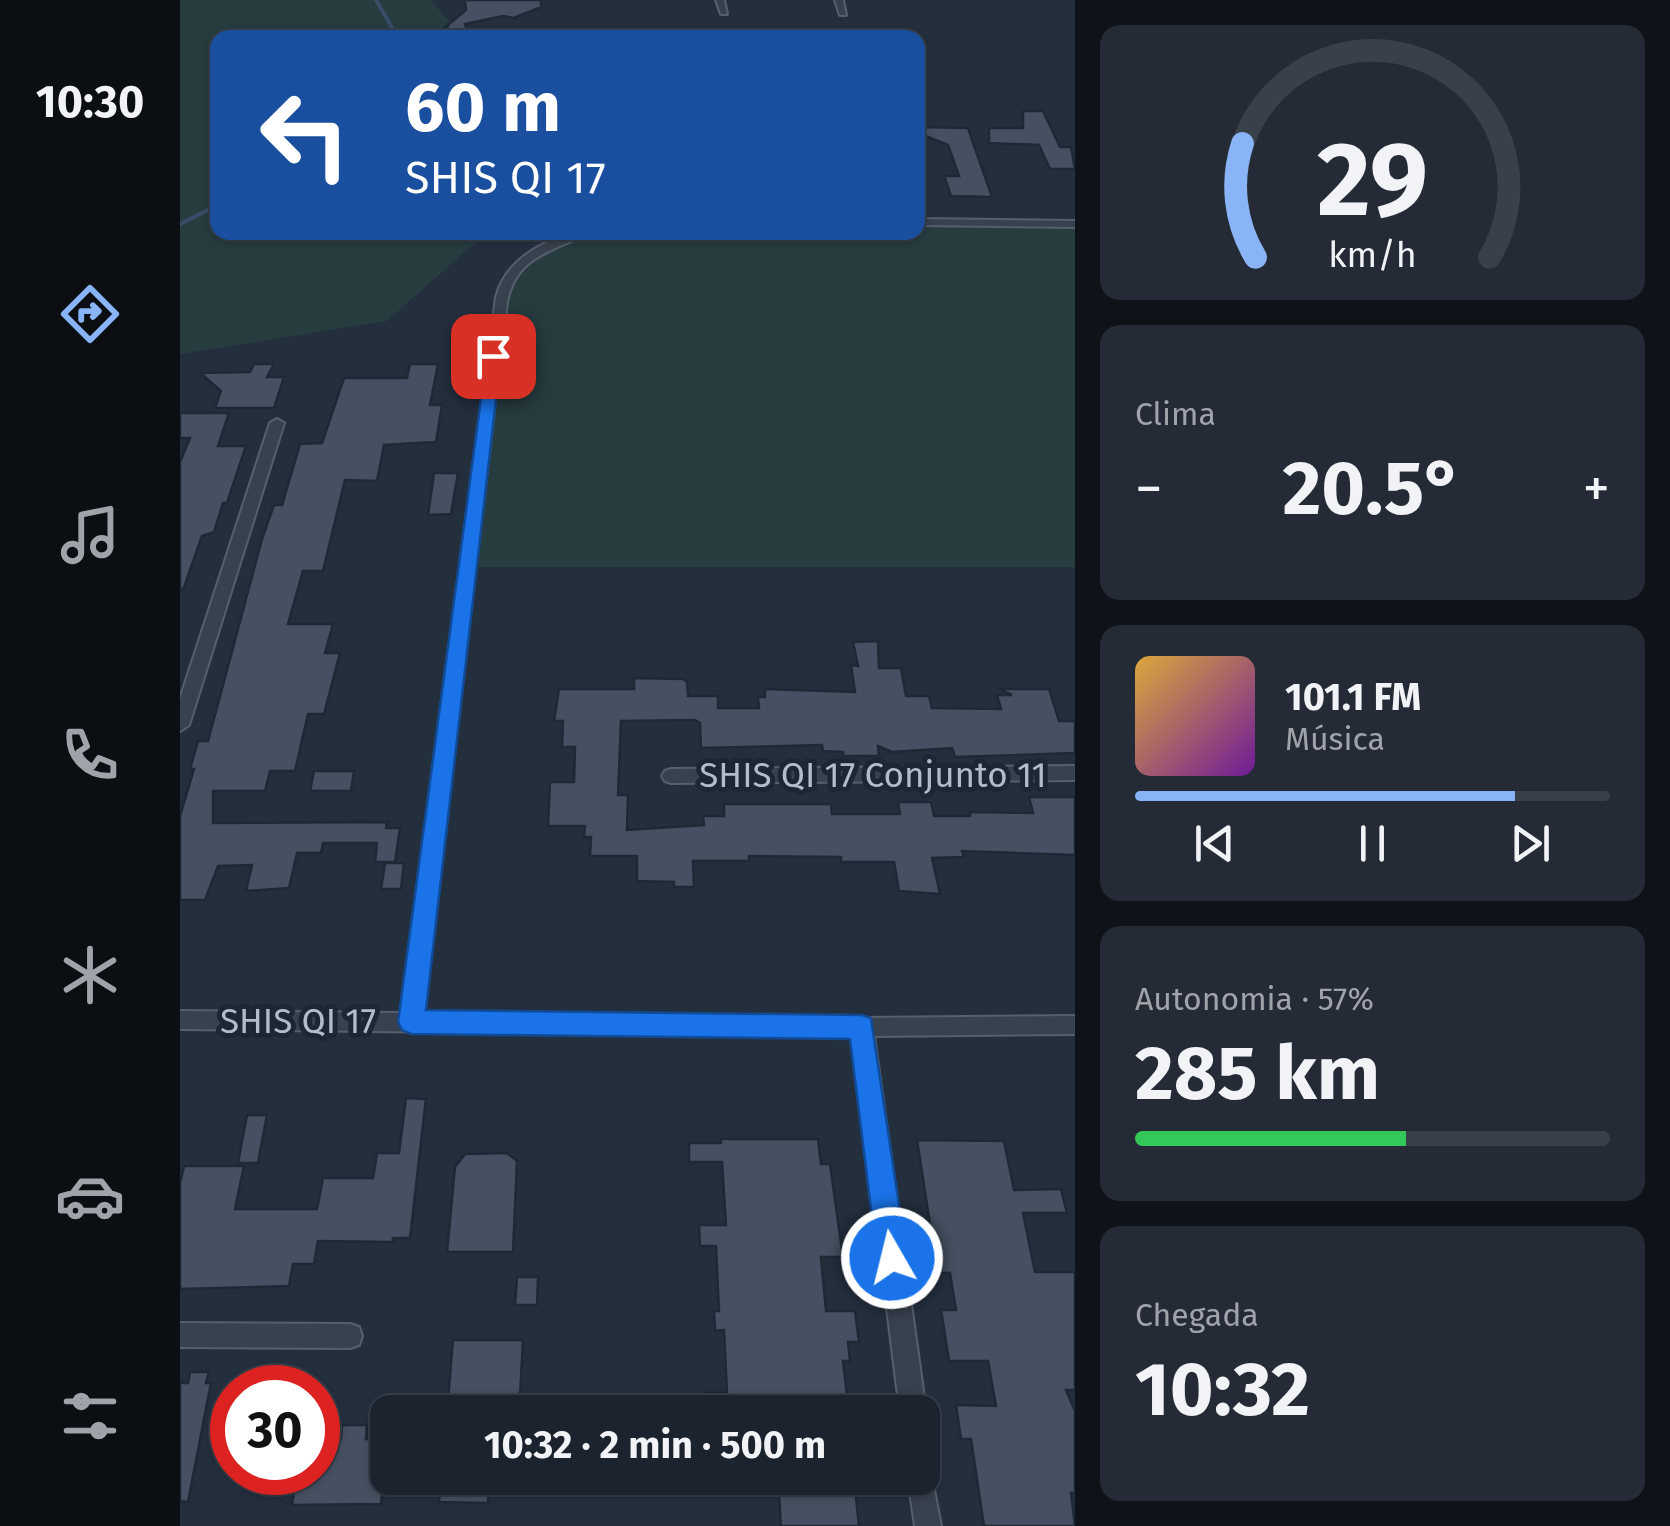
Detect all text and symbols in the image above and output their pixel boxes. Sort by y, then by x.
text: 60 m [405,66,561,150]
icon: left [240,70,370,200]
text: 10:30 [36,75,144,129]
text: 29 [1317,118,1428,243]
text: SHIS QI 17 [405,151,606,205]
text: km/h [1328,234,1417,276]
icon: directions [55,279,125,349]
pin [451,314,536,399]
icon: arrive [466,329,521,384]
text: Clima [1135,395,1216,433]
text: 20.5° [1283,444,1463,534]
text: − [1135,456,1163,522]
text: + [1583,456,1610,522]
icon: music [55,500,125,570]
text: 101.1 FM [1285,674,1421,720]
icon: phone [55,720,125,790]
text: Música [1285,720,1385,758]
street label: SHIS QI 17 Conjunto 11 [699,754,1047,796]
icon: previous [1187,816,1242,871]
icon: pause [1345,816,1400,871]
icon: next [1503,816,1558,871]
icon: climate [55,940,125,1010]
text: Autonomia · 57% [1135,980,1374,1018]
street label: SHIS QI 17 [220,1000,376,1042]
text: 285 km [1135,1029,1380,1119]
icon: car [55,1161,125,1231]
position arrow [840,1206,944,1310]
text: Chegada [1135,1296,1259,1334]
text: 10:32 [1135,1345,1310,1435]
speed limit sign: 30 [210,1365,340,1495]
icon: filters [55,1381,125,1451]
text: 10:32 · 2 min · 500 m [484,1422,826,1468]

